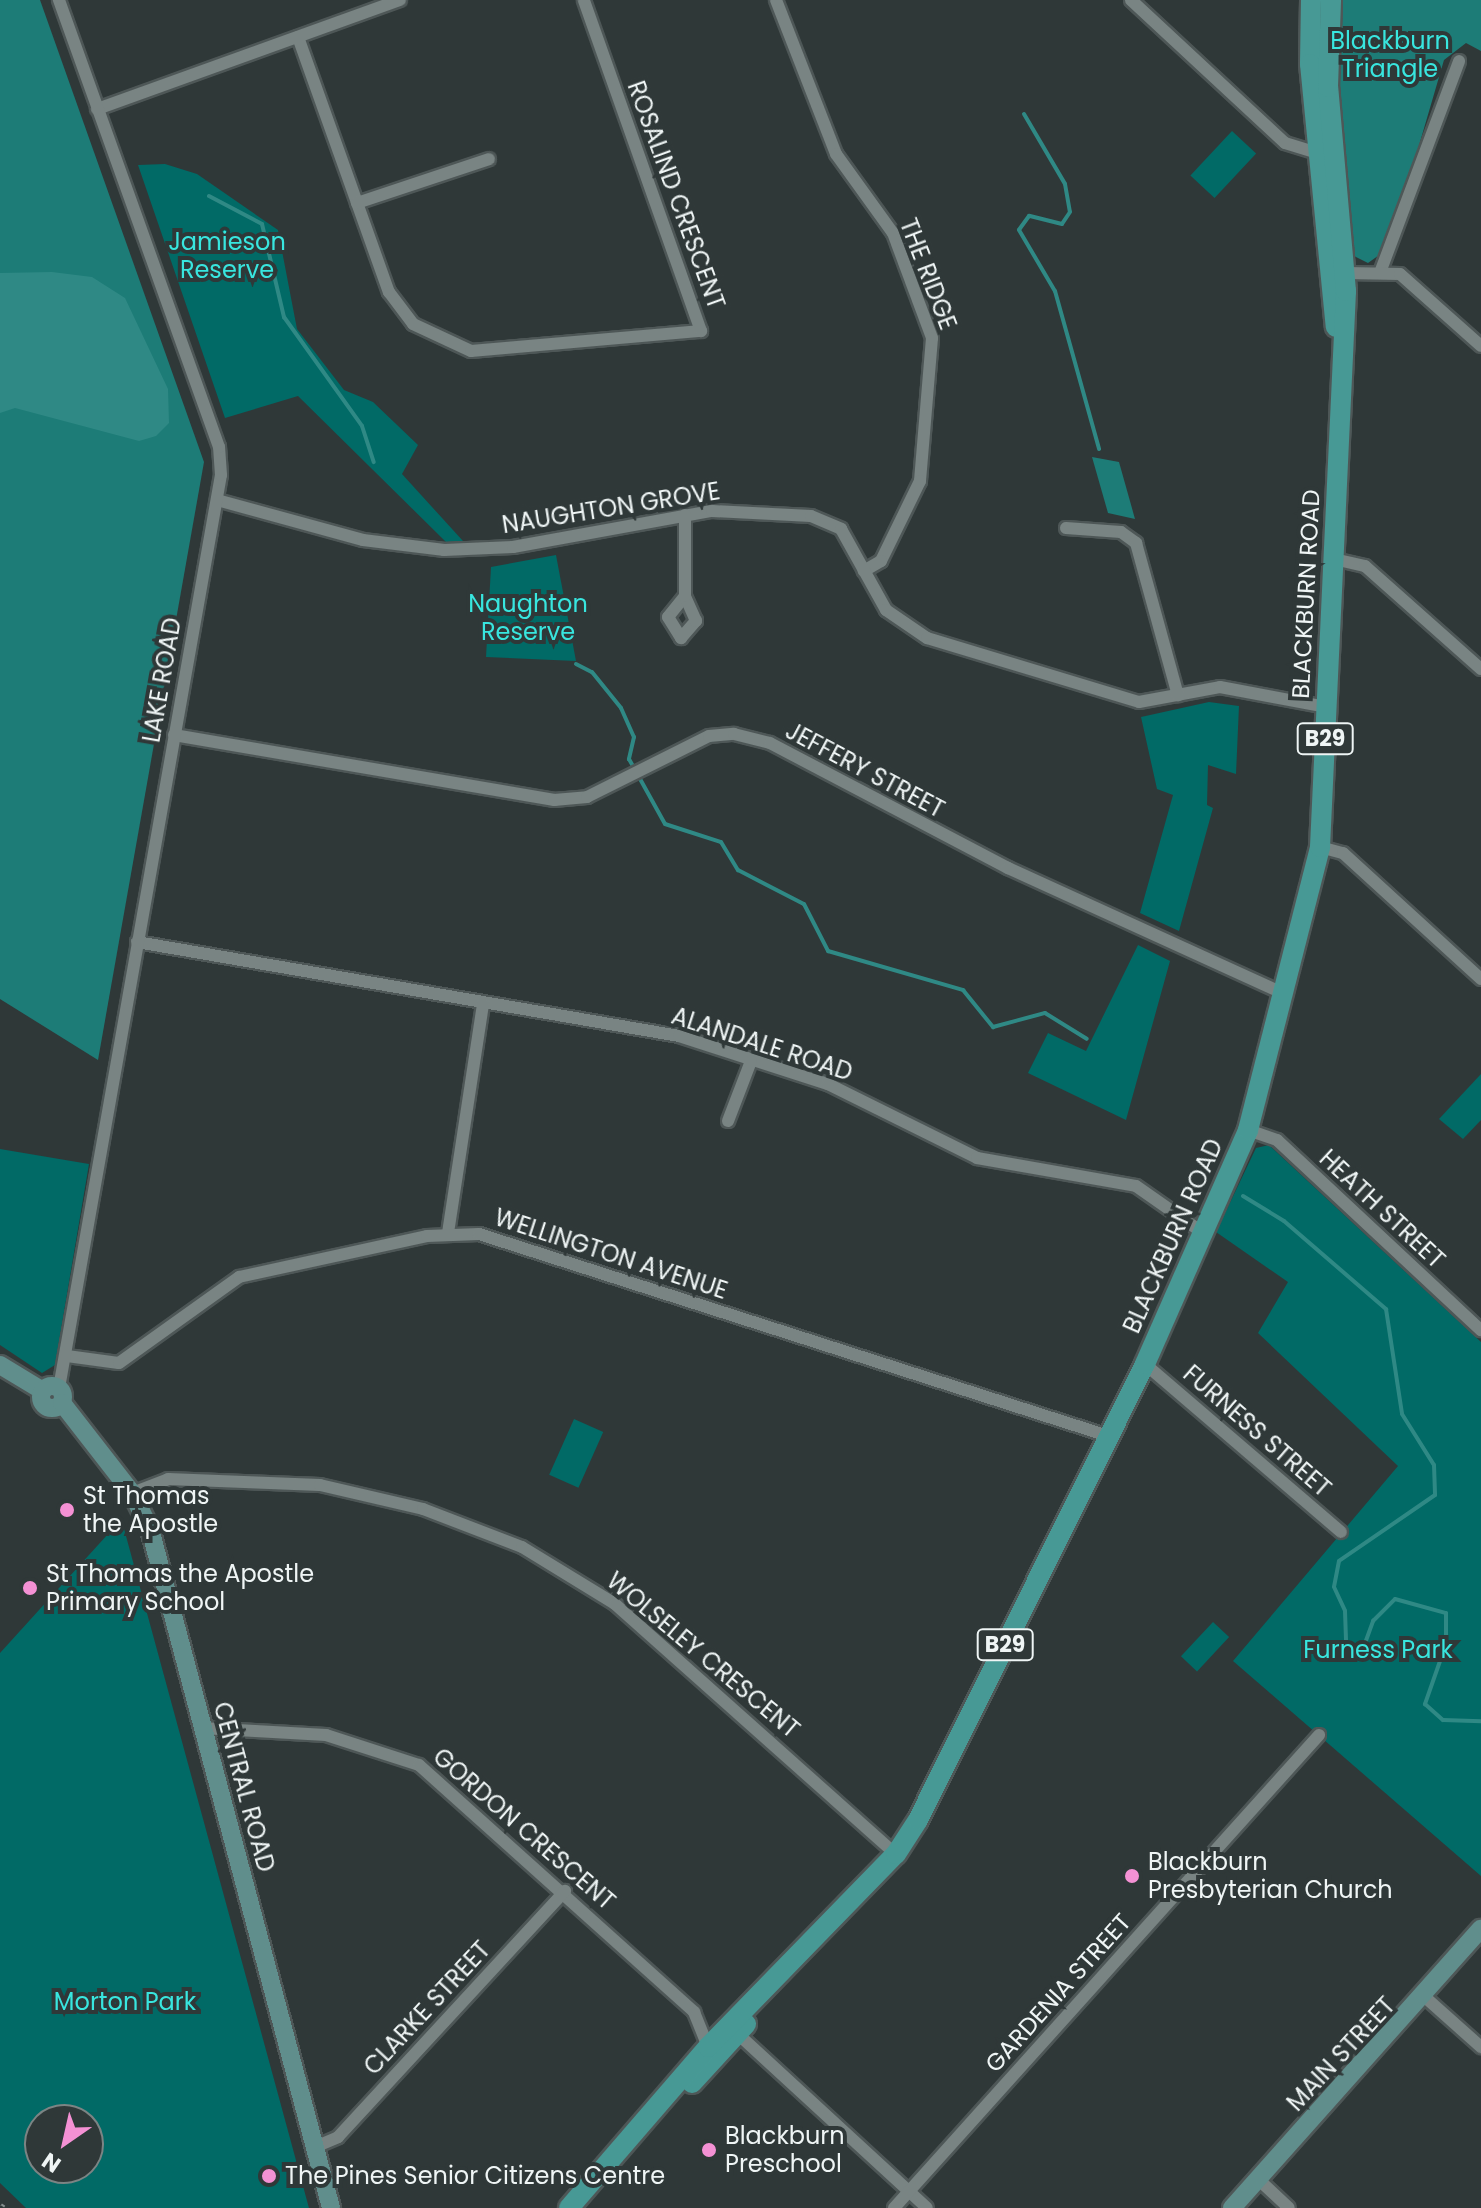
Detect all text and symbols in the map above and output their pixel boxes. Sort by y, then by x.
park label: Blackburn Triangle [1330,27,1450,83]
street label: ROSALIND CRESCENT [621,77,731,313]
street label: THE RIDGE [894,214,962,334]
park label: Jamieson Reserve [168,228,286,284]
street label: NAUGHTON GROVE [500,477,722,539]
street label: BLACKBURN ROAD [1286,489,1326,699]
park label: Naughton Reserve [468,590,588,646]
street label: LAKE ROAD [137,615,187,745]
street label: JEFFERY STREET [781,716,949,824]
road number: B29 [1295,721,1355,757]
street label: ALANDALE ROAD [668,1001,856,1087]
street label: BLACKBURN ROAD [1117,1134,1229,1338]
street label: HEATH STREET [1314,1144,1450,1274]
street label: WELLINGTON AVENUE [491,1203,731,1305]
street label: FURNESS STREET [1177,1359,1337,1503]
place label: St Thomas the Apostle [83,1482,218,1538]
marker: St Thomas the Apostle [58,1501,76,1519]
place label: St Thomas the Apostle Primary School [46,1560,314,1616]
street label: WOLSELEY CRESCENT [601,1566,805,1744]
marker: St Thomas the Apostle Primary School [21,1579,39,1597]
road number: B29 [975,1627,1035,1663]
park label: Furness Park [1303,1636,1453,1664]
street label: CENTRAL ROAD [207,1699,281,1875]
street label: GORDON CRESCENT [427,1742,621,1916]
place label: Blackburn Presbyterian Church [1148,1848,1393,1904]
marker: Blackburn Presbyterian Church [1123,1867,1141,1885]
street label: GARDENIA STREET [979,1908,1137,2078]
street label: CLARKE STREET [358,1935,496,2081]
park label: Morton Park [54,1988,196,2016]
street label: MAIN STREET [1281,1991,1401,2117]
north arrow [24,2104,104,2184]
place label: Blackburn Preschool [725,2122,845,2178]
marker: Blackburn Preschool [700,2141,718,2159]
text: N [36,2145,67,2180]
place label: The Pines Senior Citizens Centre [285,2162,665,2190]
marker: The Pines Senior Citizens Centre [260,2167,278,2185]

